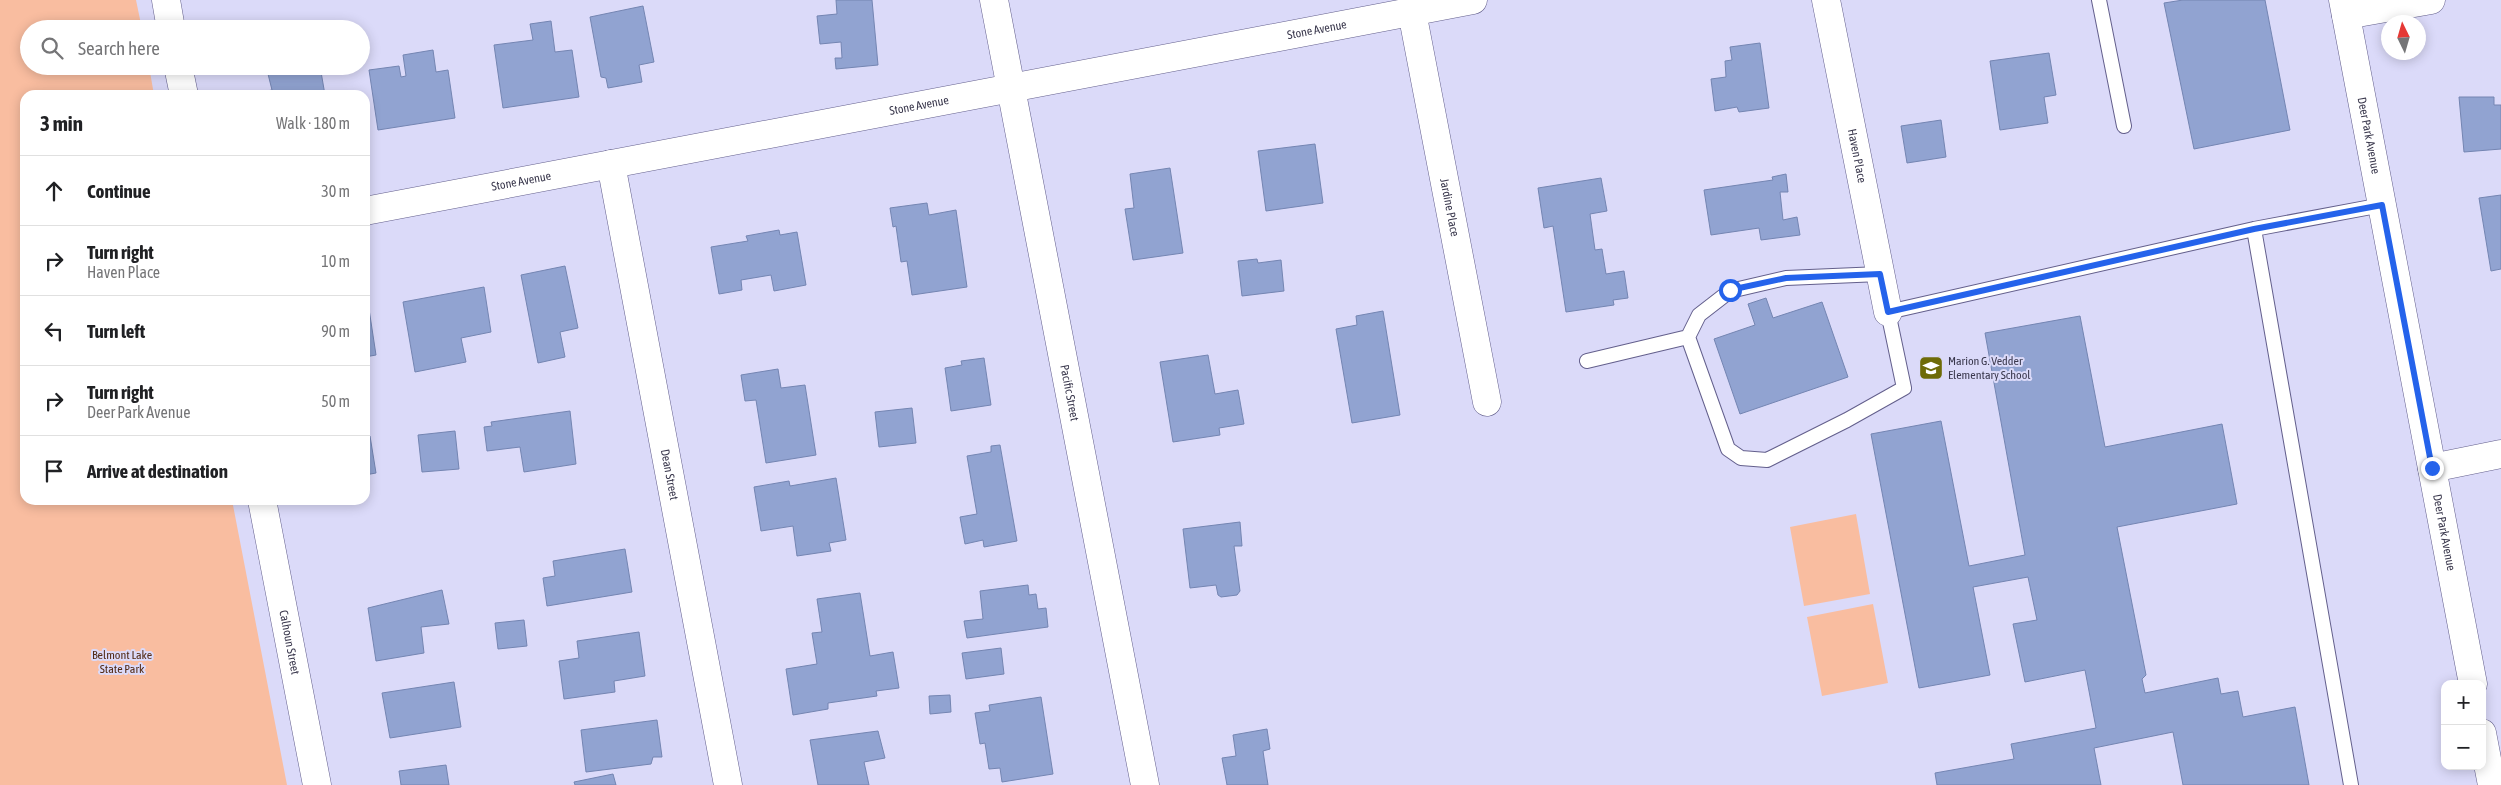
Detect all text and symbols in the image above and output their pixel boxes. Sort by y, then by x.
north arrow [2381,15,2426,60]
street label: Stone Avenue [1286,17,1348,42]
search box [20,20,370,75]
icon: search [38,34,66,62]
text: Search here [78,37,160,59]
street label: Stone Avenue [888,93,950,118]
street label: Deer Park Avenue [2355,96,2383,175]
text: 3 min [40,111,83,135]
text: Walk · 180 m [276,114,350,132]
street label: Haven Place [1845,128,1869,184]
street label: Stone Avenue [490,169,552,194]
icon: ahead [40,177,68,205]
street label: Jardine Place [1437,177,1462,238]
text: Continue [87,180,151,202]
text: 30 m [321,182,350,200]
text: Turn right [87,241,154,263]
icon: right [40,247,68,275]
text: 10 m [321,252,350,270]
text: Haven Place [87,263,160,281]
route start [1719,279,1742,302]
icon: left [40,317,68,345]
text: Turn left [87,320,145,342]
text: 90 m [321,322,350,340]
place label: Marion G. Vedder Elementary School [1948,354,2031,382]
school or university icon: Marion G. Vedder Elementary School [1918,355,1944,381]
street label: Pacific Street [1057,363,1082,423]
text: Turn right [87,381,154,403]
icon: right [40,387,68,415]
text: 50 m [321,392,350,410]
text: Deer Park Avenue [87,403,191,421]
street label: Dean Street [658,448,681,502]
icon: arrive [40,457,68,485]
route end [2421,457,2444,480]
text: Arrive at destination [87,460,228,482]
street label: Deer Park Avenue [2430,493,2458,572]
street label: Calhoun Street [276,609,303,676]
park label: Belmont Lake State Park [92,648,152,676]
map controls [2441,680,2486,770]
button: + [2441,680,2486,725]
button: − [2441,725,2486,770]

